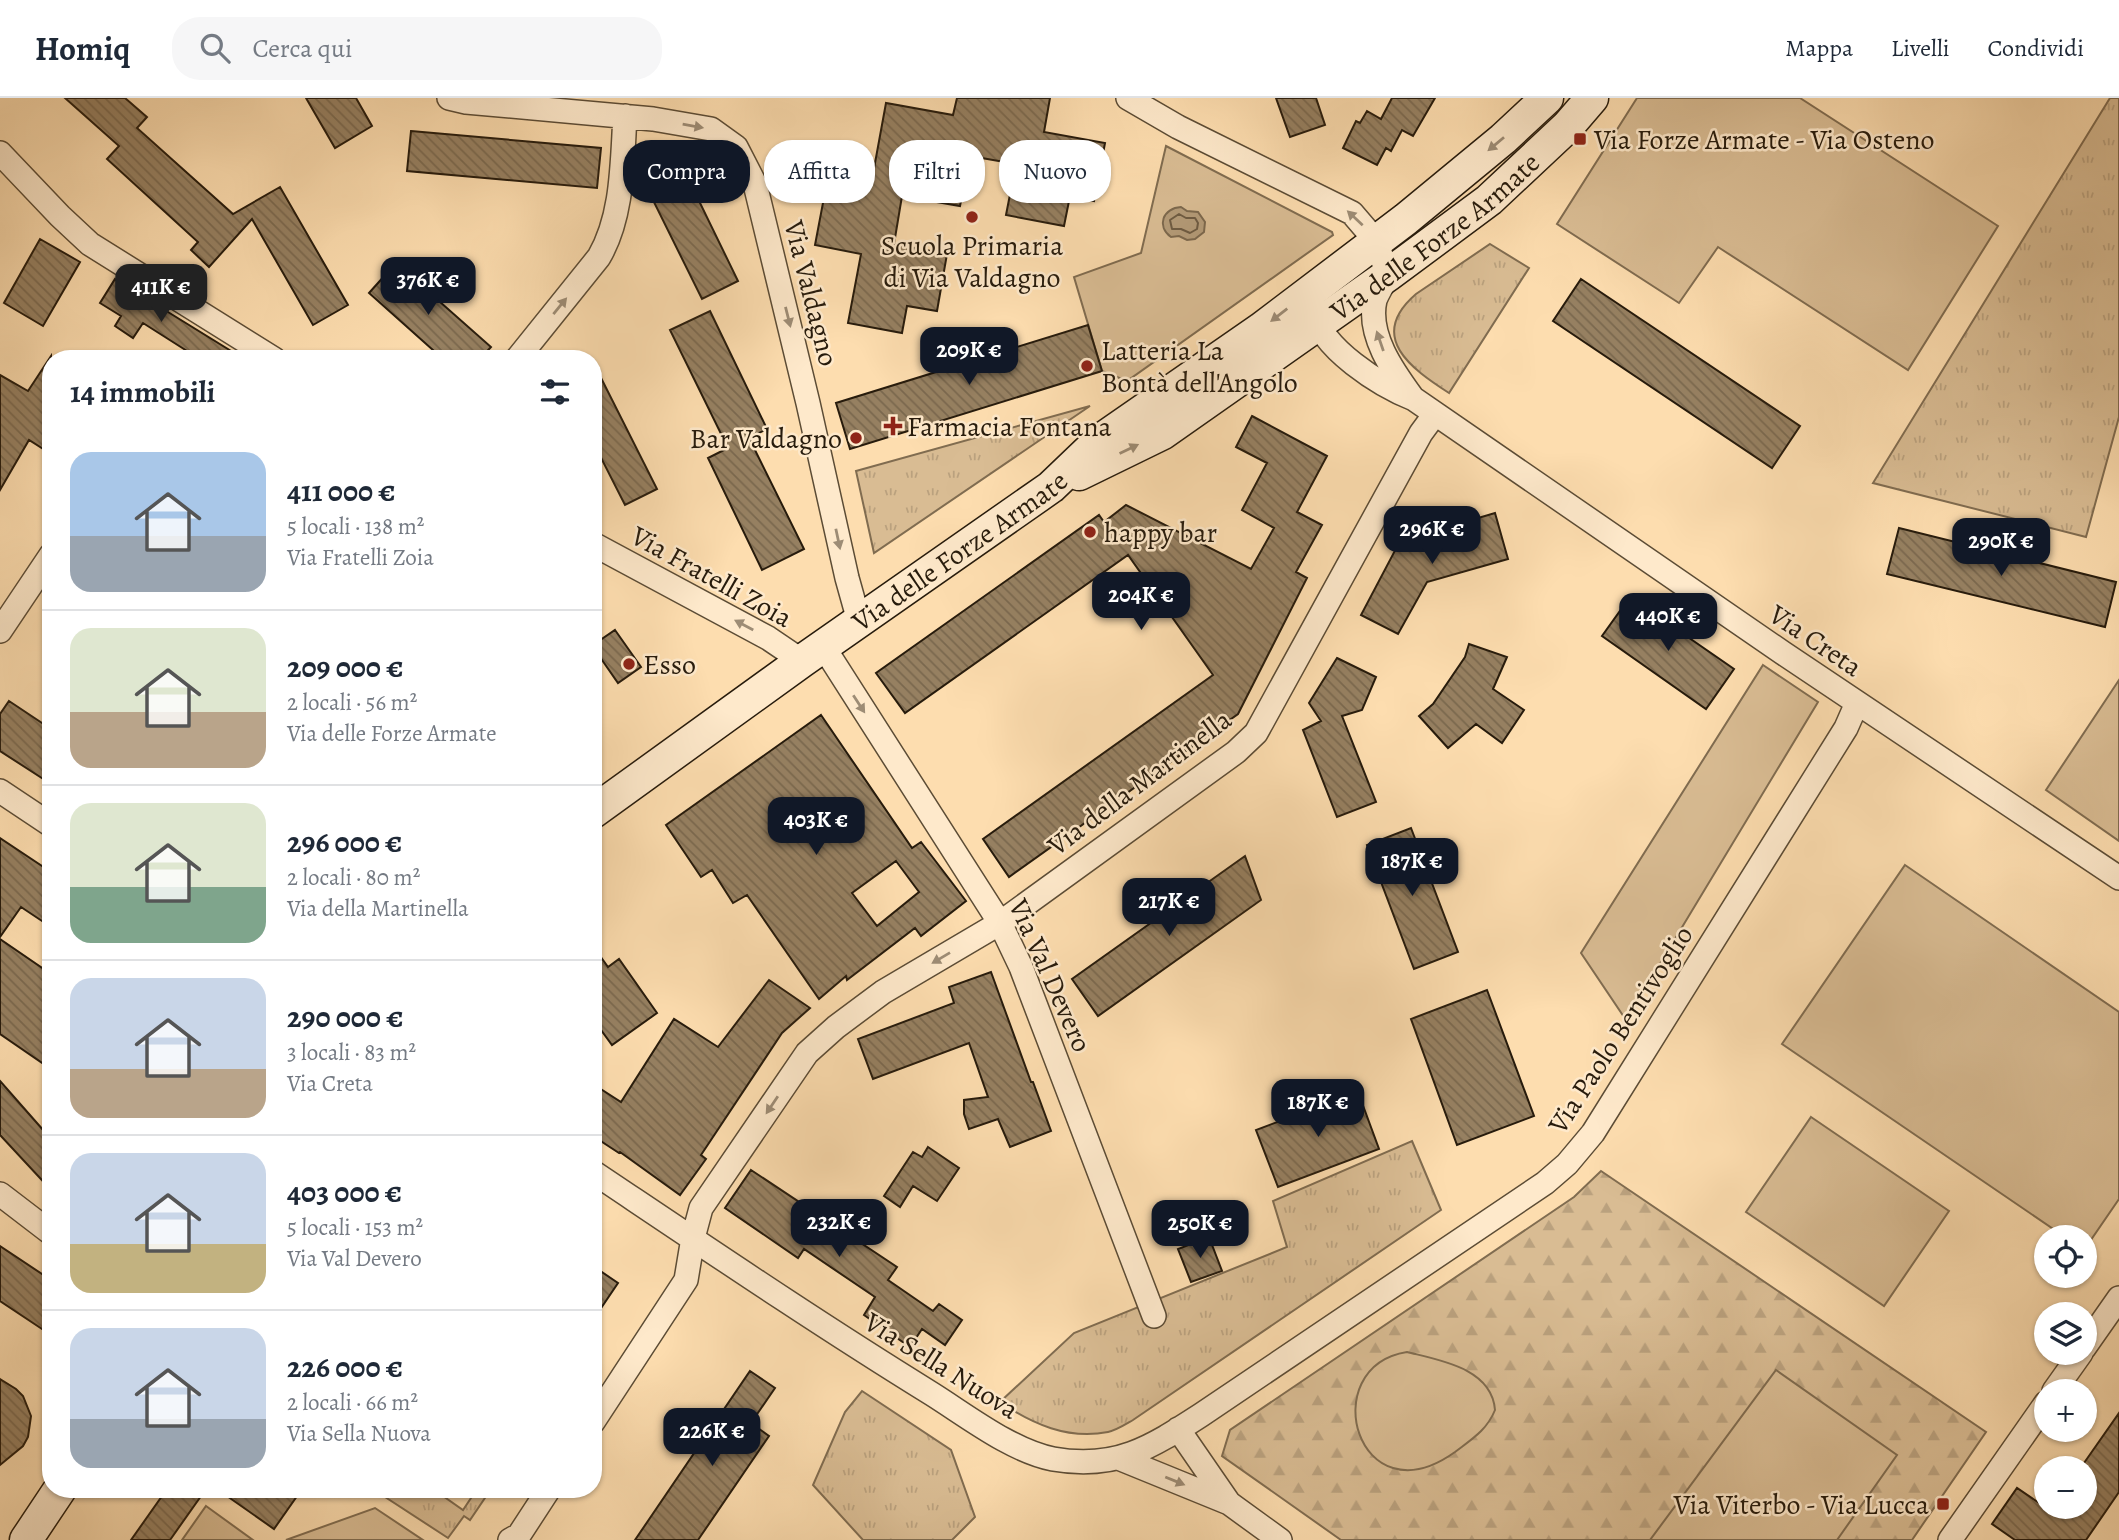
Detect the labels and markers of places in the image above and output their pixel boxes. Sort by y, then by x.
place label: Via Forze Armate - Via Osteno [1593,121,1935,159]
marker: Via Forze Armate - Via Osteno [1572,131,1588,147]
marker: Scuola Primaria di Via Valdagno [964,209,980,225]
place label: Scuola Primaria di Via Valdagno [881,227,1063,297]
pin: 376K € [371,258,485,317]
pin: 411K € [104,264,218,324]
pin: 209K € [912,328,1026,387]
place label: Latteria La Bontà dell'Angolo [1101,332,1298,402]
marker: Latteria La Bontà dell'Angolo [1079,358,1095,374]
place label: Farmacia Fontana [907,408,1112,446]
marker: Farmacia Fontana [885,418,901,434]
place label: Bar Valdagno [690,420,842,458]
marker: Bar Valdagno [848,430,864,446]
pin: 296K € [1375,506,1489,566]
place label: happy bar [1104,514,1217,552]
pin: 290K € [1944,518,2058,578]
marker: happy bar [1082,524,1098,540]
pin: 204K € [1084,573,1198,632]
pin: 440K € [1611,594,1725,653]
place label: Esso [643,646,696,684]
marker: Esso [621,656,637,672]
pin: 403K € [759,798,873,857]
pin: 187K € [1355,838,1469,898]
pin: 217K € [1112,878,1226,938]
pin: 187K € [1261,1080,1375,1139]
pin: 232K € [782,1200,896,1259]
pin: 250K € [1143,1200,1257,1260]
pin: 226K € [655,1408,769,1468]
place label: Via Viterbo - Via Lucca [1673,1486,1929,1524]
marker: Via Viterbo - Via Lucca [1935,1496,1951,1512]

